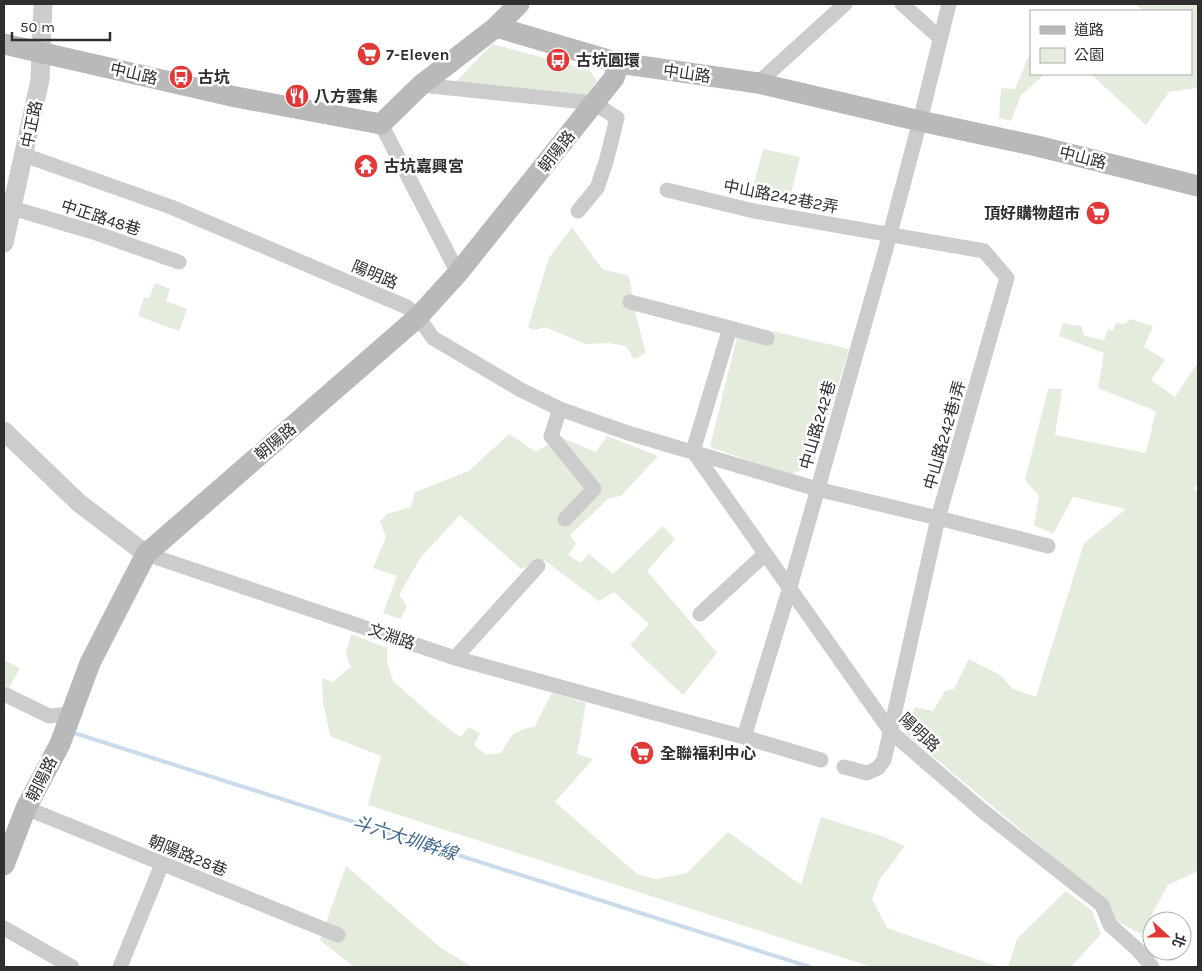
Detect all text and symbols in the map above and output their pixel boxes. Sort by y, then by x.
scale bar [12,10,110,42]
legend [1030,10,1192,75]
text: 50 m [20,18,55,36]
text: 道路 [1074,21,1104,39]
supermarket icon: 7-Eleven [356,41,382,67]
place label: 7-Eleven [386,45,449,64]
text: 公園 [1074,46,1104,64]
bus stop icon: 古坑圓環 [545,47,571,73]
place label: 古坑圓環 [576,51,640,70]
street label: 中山路 [108,59,159,88]
street label: 中山路 [662,61,712,86]
bus stop icon: 古坑 [168,64,194,90]
place label: 古坑 [198,68,230,87]
restaurant icon: 八方雲集 [284,83,310,109]
place label: 八方雲集 [314,87,378,106]
street label: 中正路 [17,99,46,150]
street label: 朝陽路 [534,127,579,176]
street label: 中山路 [1057,142,1108,173]
temple icon: 古坑嘉興宮 [353,153,379,179]
place label: 古坑嘉興宮 [384,157,464,176]
street label: 中山路242巷2弄 [722,176,840,217]
street label: 中正路48巷 [59,196,143,239]
supermarket icon: 頂好購物超市 [1085,200,1111,226]
place label: 頂好購物超市 [984,204,1080,223]
street label: 陽明路 [349,256,401,293]
street label: 中山路242巷1弄 [920,378,969,492]
street label: 中山路242巷 [796,379,839,472]
street label: 朝陽路 [251,419,300,464]
street label: 文淵路 [366,620,418,653]
street label: 陽明路 [896,709,944,756]
supermarket icon: 全聯福利中心 [629,740,655,766]
place label: 全聯福利中心 [660,744,756,763]
street label: 朝陽路 [22,754,61,805]
water label: 斗六大圳幹線 [350,811,462,866]
street label: 朝陽路28巷 [146,831,230,880]
north arrow [1142,911,1192,961]
text: 北 [1168,931,1189,950]

